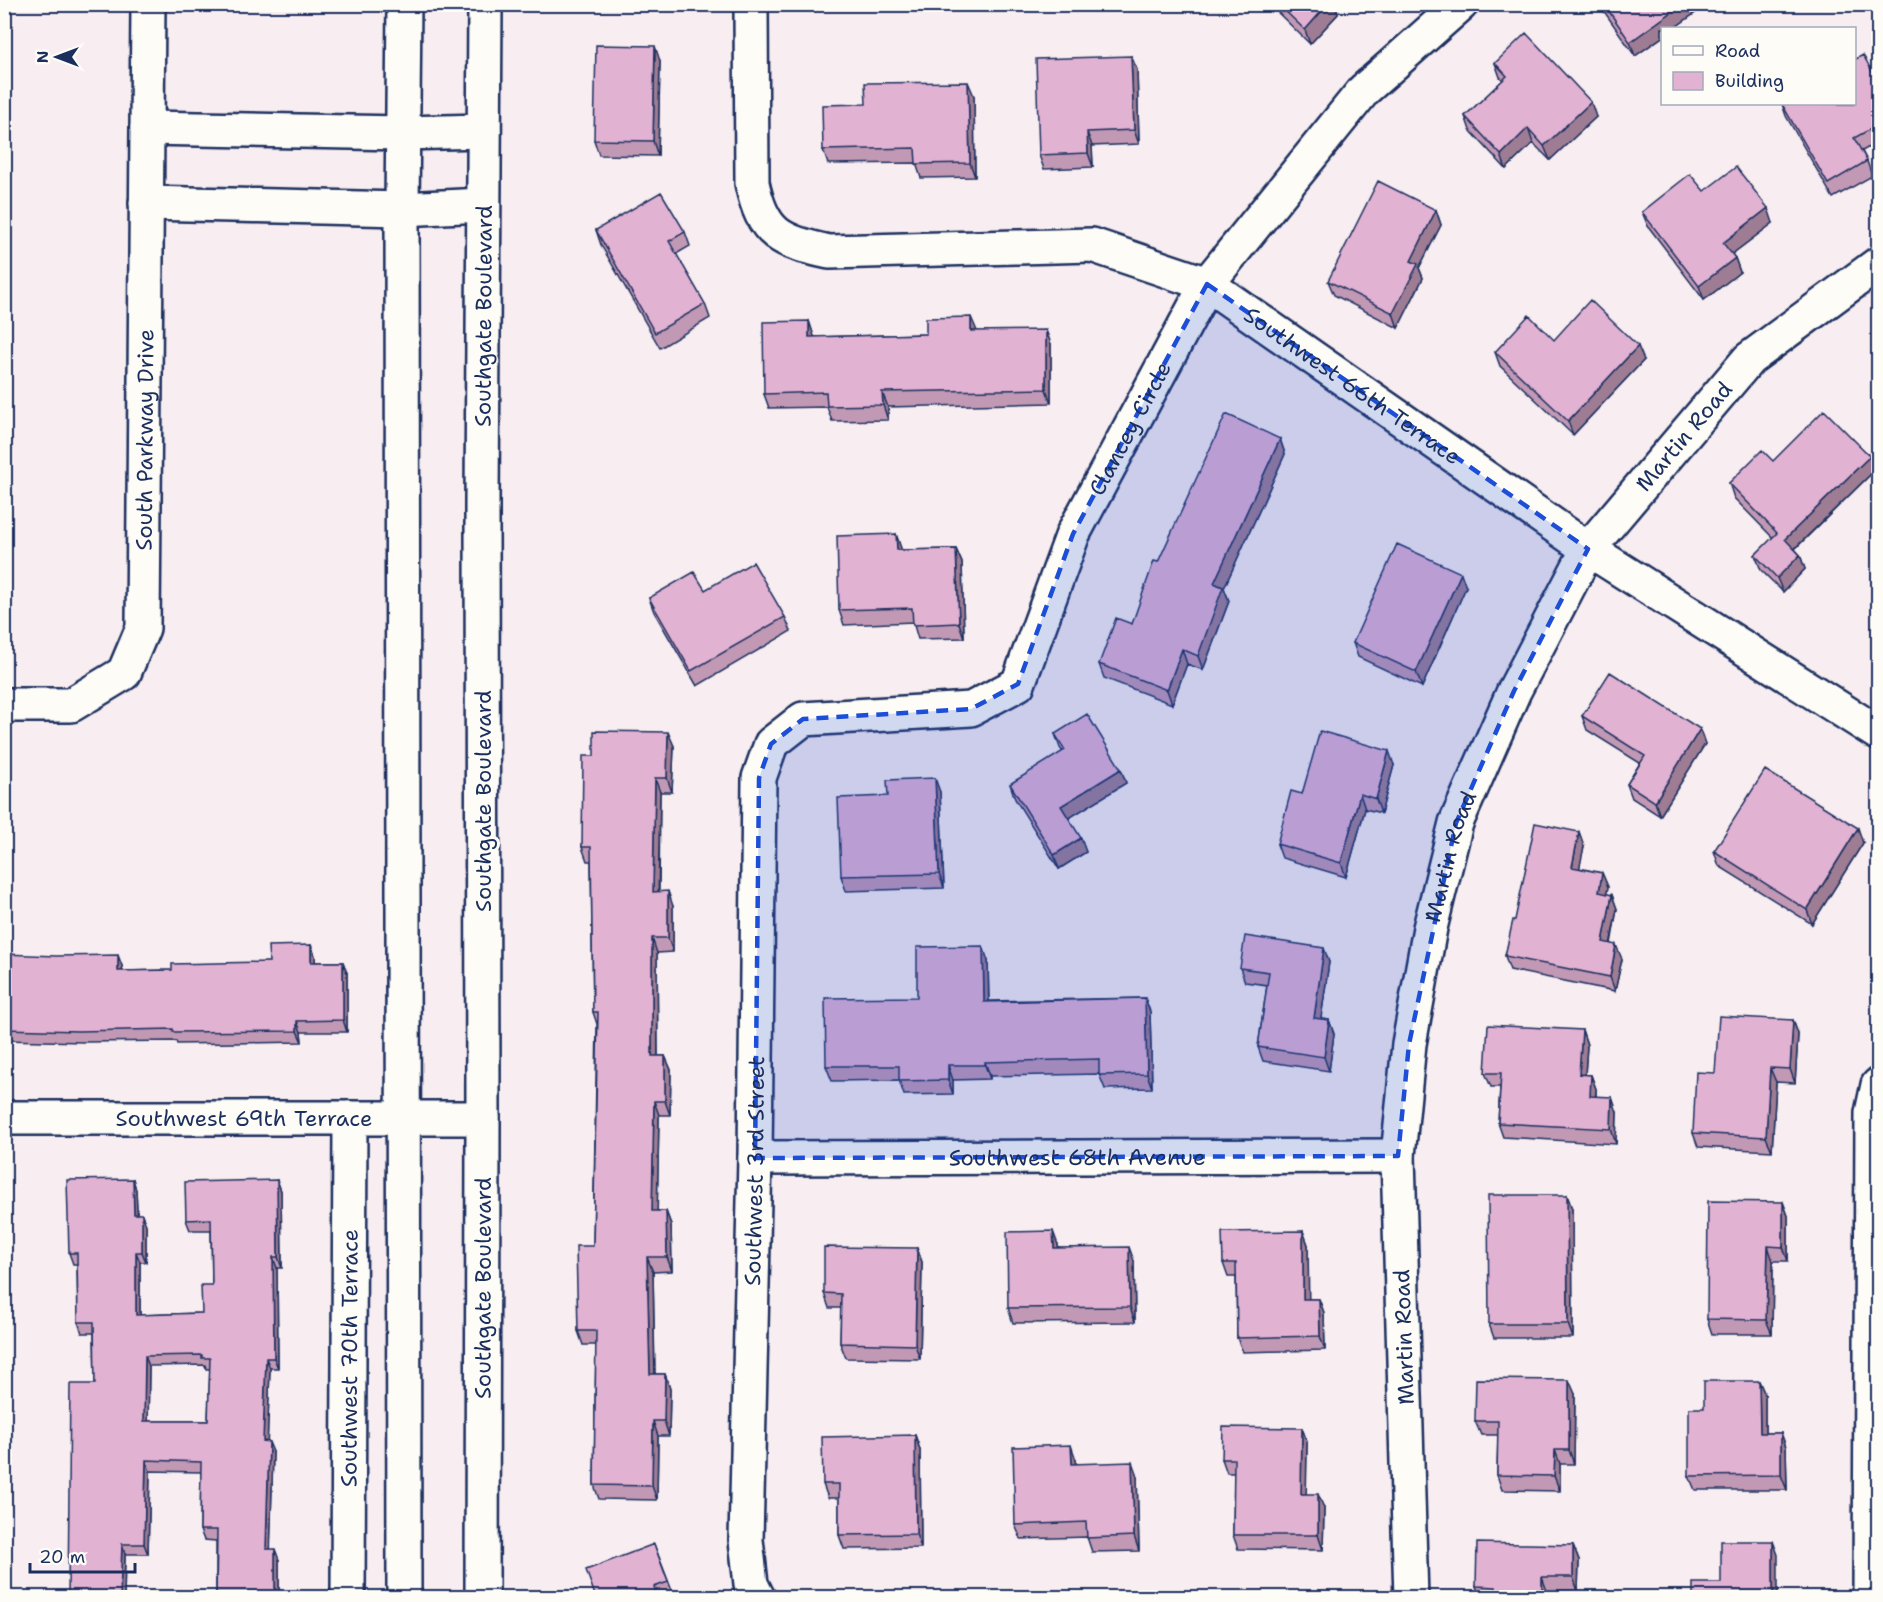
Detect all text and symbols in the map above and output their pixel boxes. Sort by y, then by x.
north arrow [27,27,87,87]
legend [1661,27,1856,105]
text: Road [1715,39,1760,63]
text: N [32,51,53,63]
text: Building [1715,69,1784,93]
street label: Southgate Boulevard [468,205,498,427]
street label: Southwest 66th Terrace [1239,300,1467,471]
street label: South Parkway Drive [129,329,160,551]
street label: Clancey Circle [1082,356,1177,500]
street label: Martin Road [1629,375,1739,497]
street label: Southgate Boulevard [469,690,498,912]
street label: Martin Road [1418,786,1483,925]
street label: Southwest 3rd Street [737,1056,771,1286]
street label: Southwest 69th Terrace [116,1104,372,1133]
street label: Southwest 68th Avenue [949,1142,1205,1172]
street label: Southgate Boulevard [468,1177,497,1399]
street label: Southwest 70th Terrace [334,1229,364,1487]
street label: Martin Road [1387,1269,1421,1405]
scale bar [30,1536,135,1574]
text: 20 m [39,1545,85,1569]

